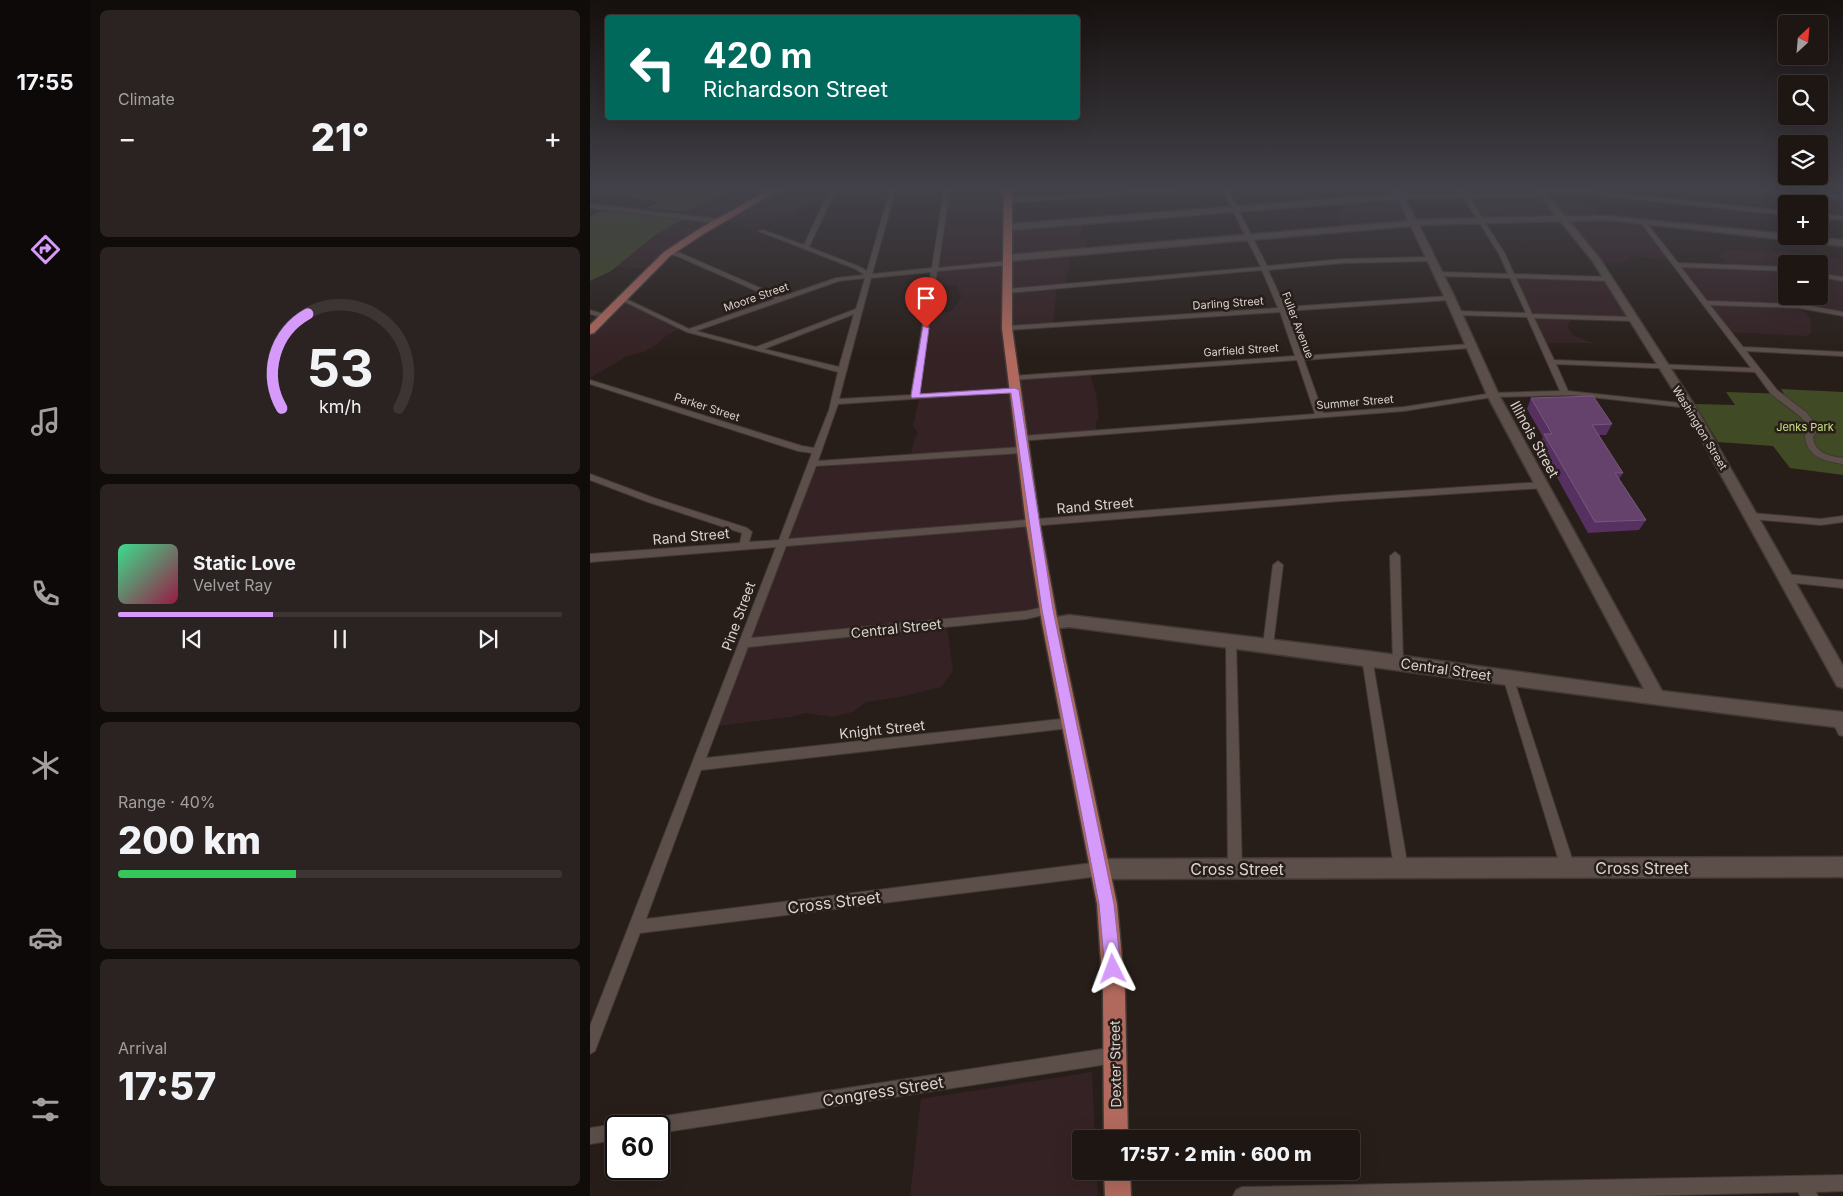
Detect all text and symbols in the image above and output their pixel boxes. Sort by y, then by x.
north arrow [1778,15,1828,65]
map controls [1778,15,1828,305]
text: 420 m [703,34,813,76]
icon: left [620,35,685,100]
text: 17:55 [16,69,74,95]
button: search [1778,75,1828,125]
text: Richardson Street [703,76,888,102]
text: Climate [118,89,175,109]
text: 21° [311,114,369,160]
text: − [118,121,137,155]
text: + [543,121,562,155]
button: layers [1778,135,1828,185]
button: + [1778,195,1828,245]
icon: directions [28,232,63,267]
button: − [1778,255,1828,305]
pin [905,277,947,328]
street label: Moore Street [722,279,791,315]
icon: arrive [912,284,940,312]
street label: Fuller Avenue [1279,290,1317,360]
street label: Darling Street [1192,294,1264,312]
text: 53 [307,337,373,400]
street label: Garfield Street [1203,340,1279,360]
street label: Washington Street [1669,384,1731,473]
street label: Parker Street [673,390,742,424]
street label: Summer Street [1316,392,1395,412]
text: km/h [319,396,361,417]
street label: Illinois Street [1507,398,1563,481]
icon: music [28,404,63,439]
park label: Jenks Park [1776,420,1834,434]
street label: Rand Street [1056,493,1135,517]
street label: Rand Street [652,524,731,548]
text: Static Love [193,552,296,575]
text: Velvet Ray [193,575,272,595]
icon: phone [28,576,63,611]
street label: Pine Street [718,579,758,653]
street label: Central Street [850,615,943,641]
icon: previous [178,625,206,653]
icon: pause [326,625,354,653]
icon: next [474,625,502,653]
street label: Central Street [1400,654,1493,684]
street label: Knight Street [838,716,926,742]
icon: climate [28,748,63,783]
text: Range · 40% [118,792,216,812]
text: 200 km [118,817,261,863]
street label: Cross Street [1595,858,1689,878]
street label: Cross Street [1190,859,1284,879]
street label: Cross Street [786,886,882,918]
icon: car [28,920,63,955]
position arrow [1086,942,1138,994]
street label: Dexter Street [1106,1020,1124,1108]
text: Arrival [118,1038,167,1058]
text: 17:57 [118,1063,216,1109]
street label: Congress Street [821,1072,945,1110]
icon: filters [28,1092,63,1127]
speed limit sign: 60 [605,1115,670,1180]
text: 17:57 · 2 min · 600 m [1120,1143,1312,1166]

